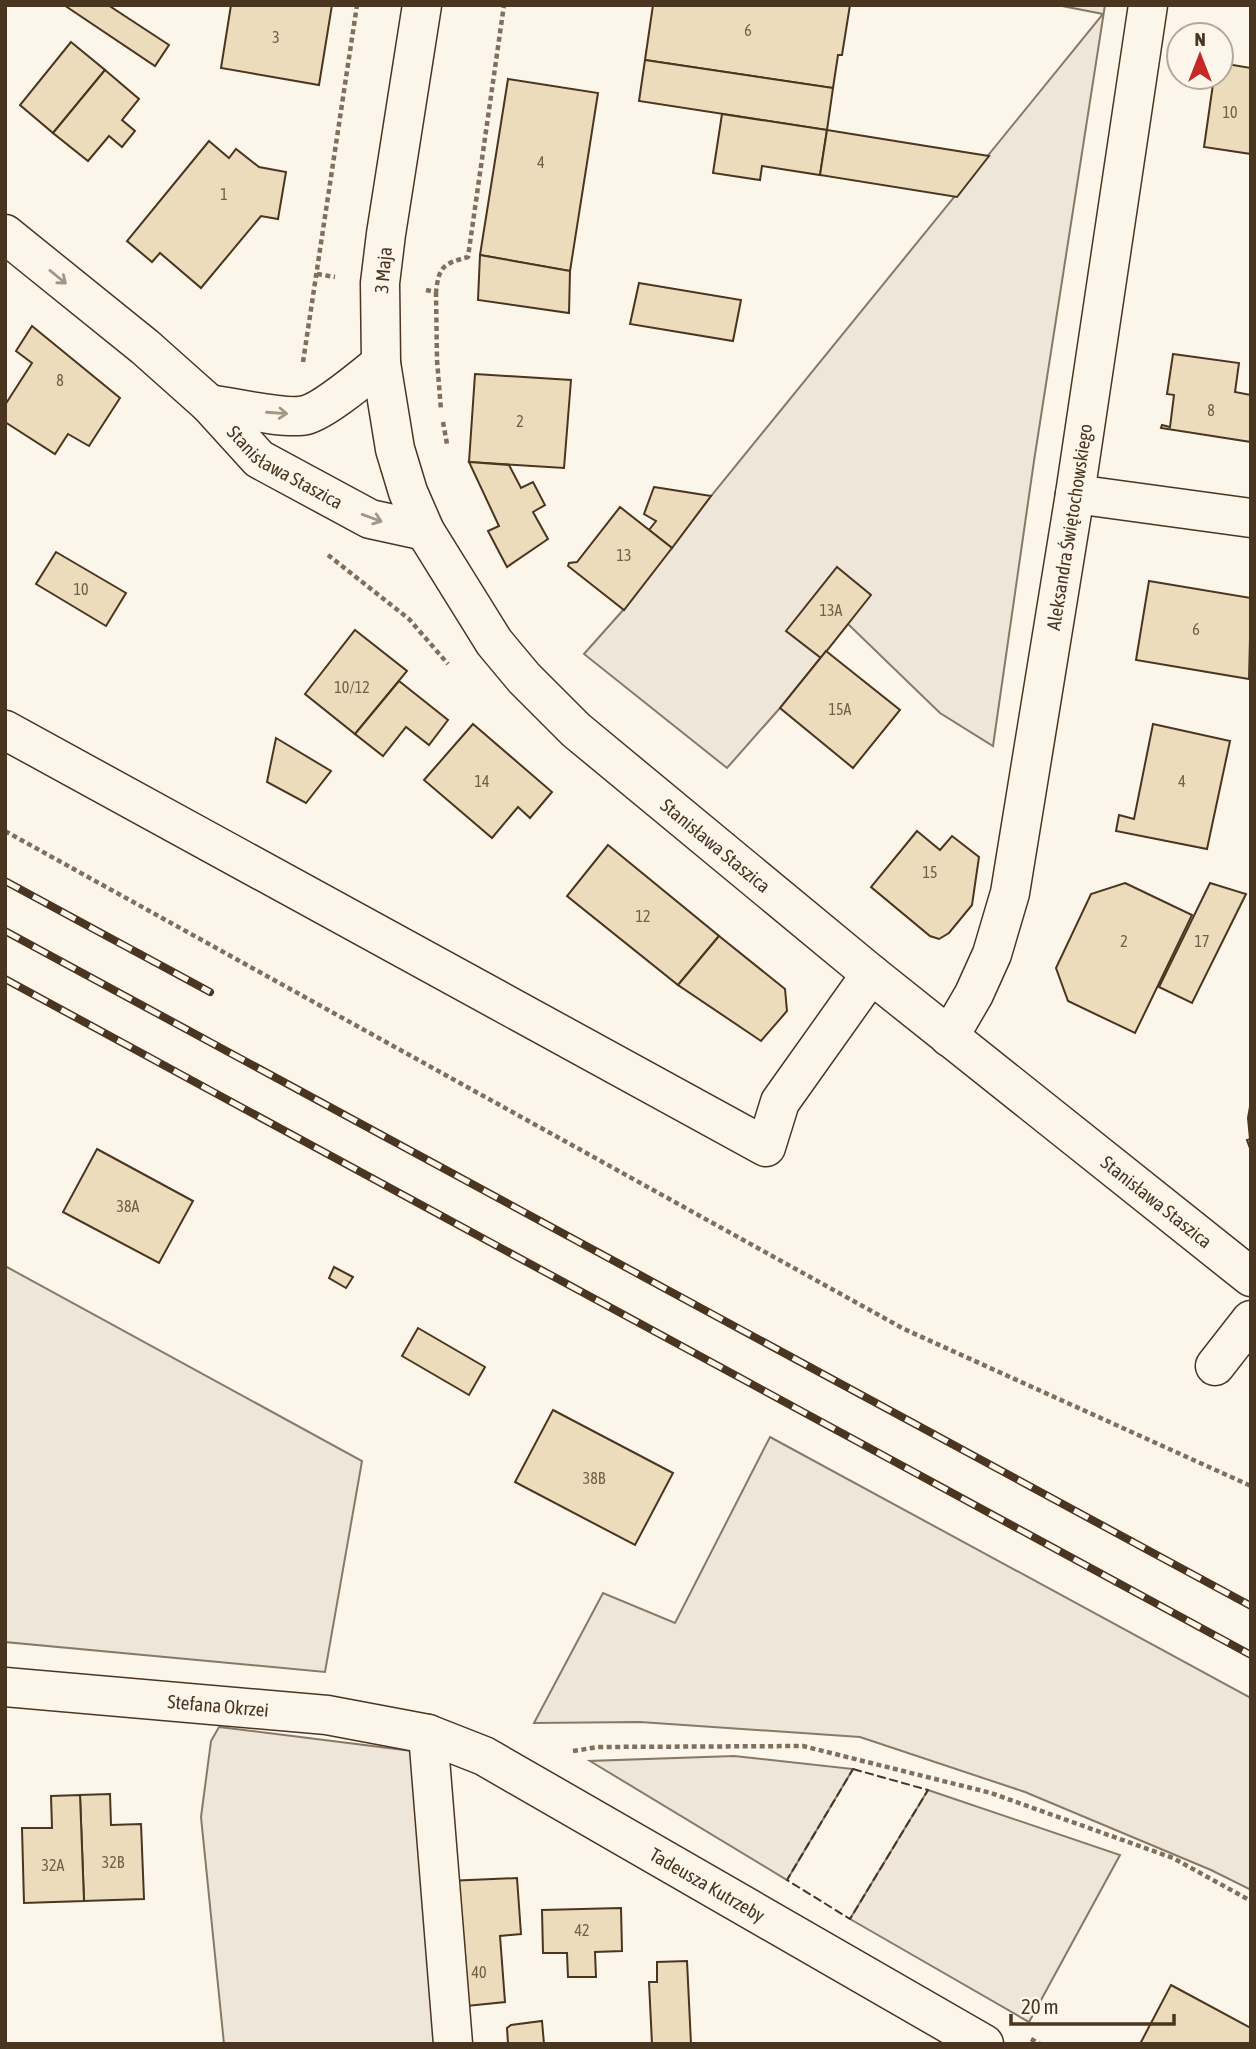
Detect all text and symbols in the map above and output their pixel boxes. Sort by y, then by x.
house number: 6 [744,21,752,39]
north arrow [1165,21,1235,91]
house number: 3 [272,28,280,46]
text: N [1194,28,1206,50]
house number: 10 [1222,103,1238,121]
house number: 4 [537,153,545,171]
house number: 1 [220,185,228,203]
street label: 3 Maja [370,246,396,294]
one-way arrow [49,269,67,285]
house number: 8 [56,371,64,389]
house number: 8 [1207,401,1215,419]
one-way arrow [265,407,287,420]
house number: 2 [516,412,524,430]
street label: Stanisława Staszica [223,421,347,513]
street label: Aleksandra Świętochowskiego [1042,422,1096,632]
one-way arrow [360,513,382,525]
house number: 13 [616,546,632,564]
house number: 10 [73,580,89,598]
house number: 13A [820,601,843,619]
house number: 6 [1192,620,1200,638]
house number: 10/12 [334,678,370,696]
house number: 15A [829,700,852,718]
house number: 14 [474,772,490,790]
house number: 4 [1178,772,1186,790]
street label: Stanisława Staszica [656,794,775,897]
house number: 15 [922,863,938,881]
house number: 12 [635,907,651,925]
house number: 2 [1120,932,1128,950]
house number: 17 [1194,932,1210,950]
street label: Stanisława Staszica [1097,1151,1216,1252]
house number: 38A [117,1197,140,1215]
house number: 38B [583,1469,606,1487]
street label: Stefana Okrzei [167,1690,270,1721]
street label: Tadeusza Kutrzeby [646,1843,769,1927]
house number: 32B [102,1853,125,1871]
house number: 32A [42,1856,65,1874]
house number: 42 [574,1921,590,1939]
house number: 40 [471,1963,487,1981]
scale bar [1011,1982,1174,2026]
text: 20 m [1021,1994,1059,2018]

